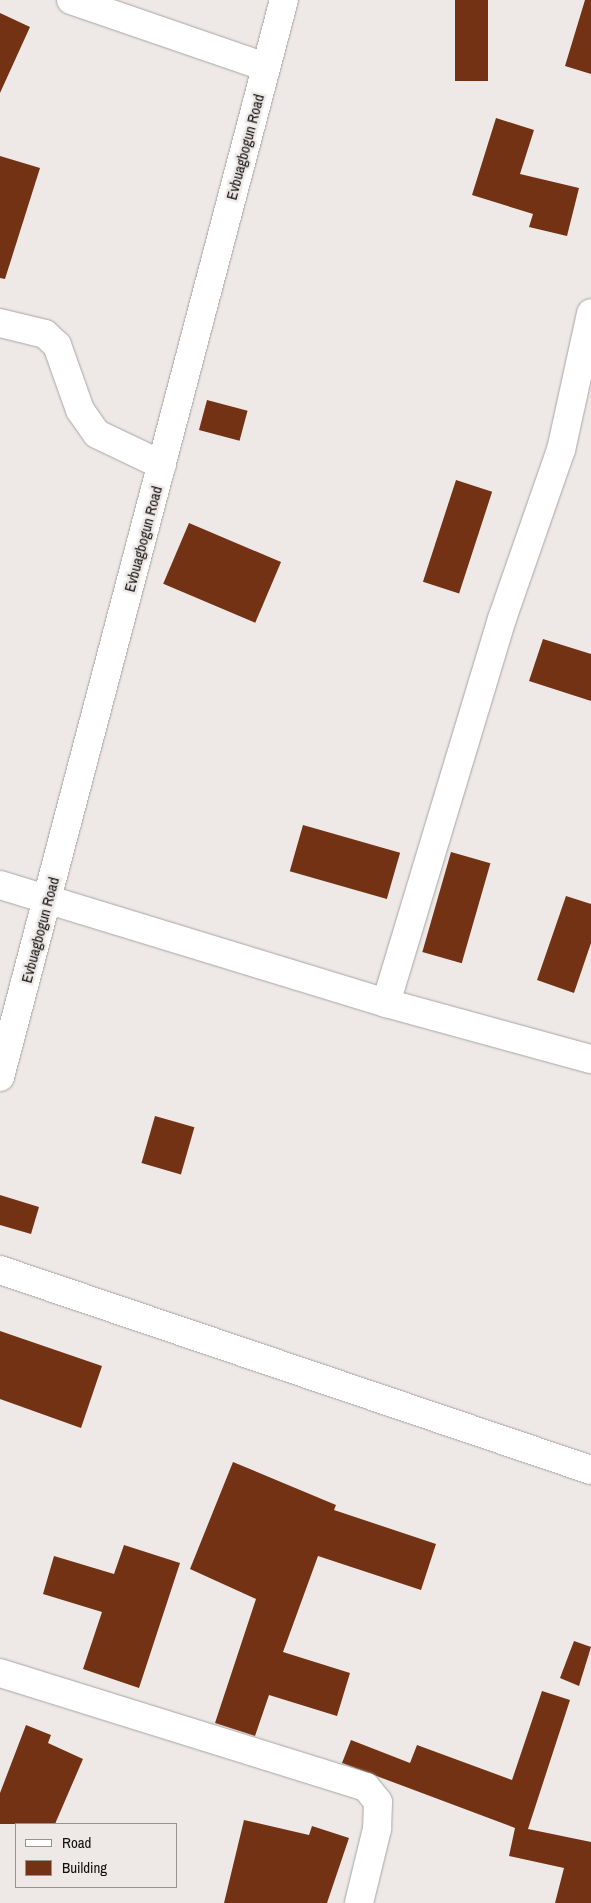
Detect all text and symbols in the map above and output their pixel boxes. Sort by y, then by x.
street label: Evbuagbogun Road [222,92,268,202]
street label: Evbuagbogun Road [120,484,166,594]
street label: Evbuagbogun Road [17,875,63,985]
legend [15,1823,178,1888]
text: Road [62,1832,91,1853]
text: Building [62,1857,107,1878]

